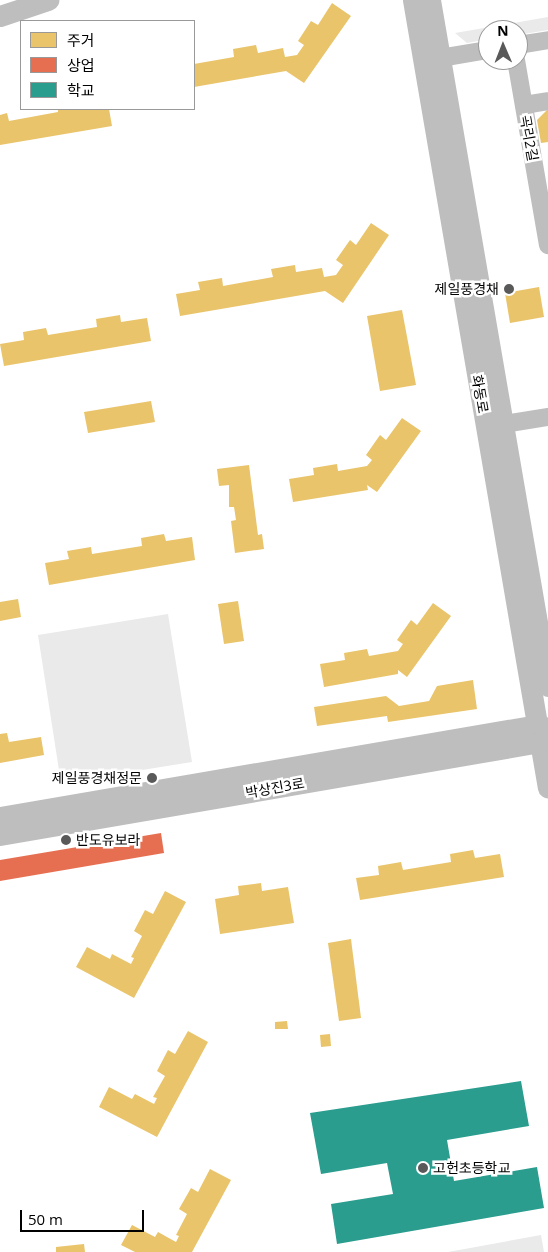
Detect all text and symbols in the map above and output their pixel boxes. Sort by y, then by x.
legend [20,20,195,110]
north arrow [478,20,528,70]
text: N [497,21,509,40]
text: 주거 [67,30,95,50]
text: 상업 [67,55,95,75]
text: 학교 [67,80,95,100]
street label: 곡리2길 [517,114,541,162]
place label: 제일풍경채 [435,281,499,297]
marker: 제일풍경채 [503,283,515,295]
street label: 화동로 [468,374,492,414]
place label: 제일풍경채정문 [52,770,142,786]
marker: 제일풍경채정문 [146,772,158,784]
street label: 박상진3로 [244,775,306,801]
place label: 반도유보라 [76,832,140,848]
marker: 반도유보라 [60,834,72,846]
place label: 고헌초등학교 [433,1160,510,1176]
marker: 고헌초등학교 [417,1162,429,1174]
scale bar [22,1200,146,1232]
text: 50 m [28,1209,63,1229]

